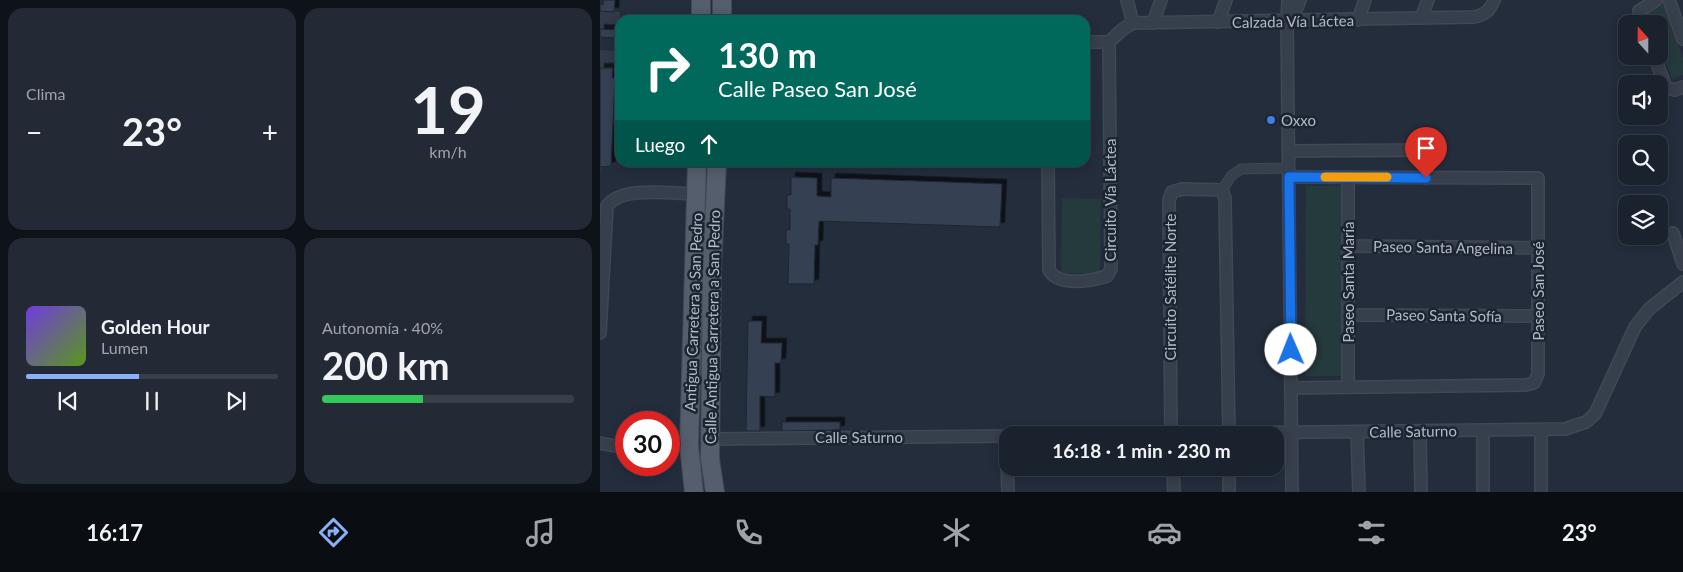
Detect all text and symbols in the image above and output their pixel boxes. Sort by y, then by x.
street label: Calzada Vía Láctea [1232,11,1354,31]
north arrow [1618,15,1668,65]
map controls [1618,15,1668,245]
text: 130 m [718,33,817,75]
icon: right [635,35,700,100]
text: 19 [410,70,486,148]
text: Calle Paseo San José [718,75,917,102]
button: sound [1618,75,1668,125]
text: Clima [26,84,65,103]
text: 23° [122,108,182,154]
place label: Oxxo [1281,111,1316,129]
marker: Oxxo [1265,114,1277,126]
text: − [26,115,42,149]
text: + [262,115,278,149]
pin [1405,127,1447,178]
icon: ahead [695,130,723,158]
text: Luego [635,133,685,156]
icon: arrive [1412,134,1440,162]
button: search [1618,135,1668,185]
street label: Circuito Vía Láctea [1101,139,1119,261]
text: km/h [429,142,467,161]
button: layers [1618,195,1668,245]
street label: Calle Antigua Carretera a San Pedro [701,210,723,444]
street label: Antigua Carretera a San Pedro [681,212,705,412]
street label: Circuito Satélite Norte [1161,213,1179,360]
street label: Paseo Santa María [1339,221,1357,343]
street label: Paseo Santa Angelina [1373,237,1513,257]
street label: Paseo San José [1529,241,1547,341]
street label: Paseo Santa Sofía [1386,305,1502,325]
text: Golden Hour [101,315,210,338]
text: Autonomía · 40% [322,318,443,337]
position arrow [1264,323,1316,375]
text: Lumen [101,338,148,357]
text: 200 km [322,342,450,388]
icon: previous [54,387,82,415]
icon: pause [138,387,166,415]
icon: next [222,387,250,415]
speed limit sign: 30 [615,411,680,476]
street label: Calle Saturno [1369,421,1457,441]
street label: Calle Saturno [815,428,903,446]
text: 16:18 · 1 min · 230 m [1052,439,1231,462]
icon: directions [316,515,351,550]
icon: music [523,515,558,550]
icon: phone [731,515,766,550]
icon: climate [939,515,974,550]
icon: car [1147,515,1182,550]
icon: filters [1354,515,1389,550]
text: 16:17 [86,519,143,546]
text: 23° [1562,519,1597,546]

